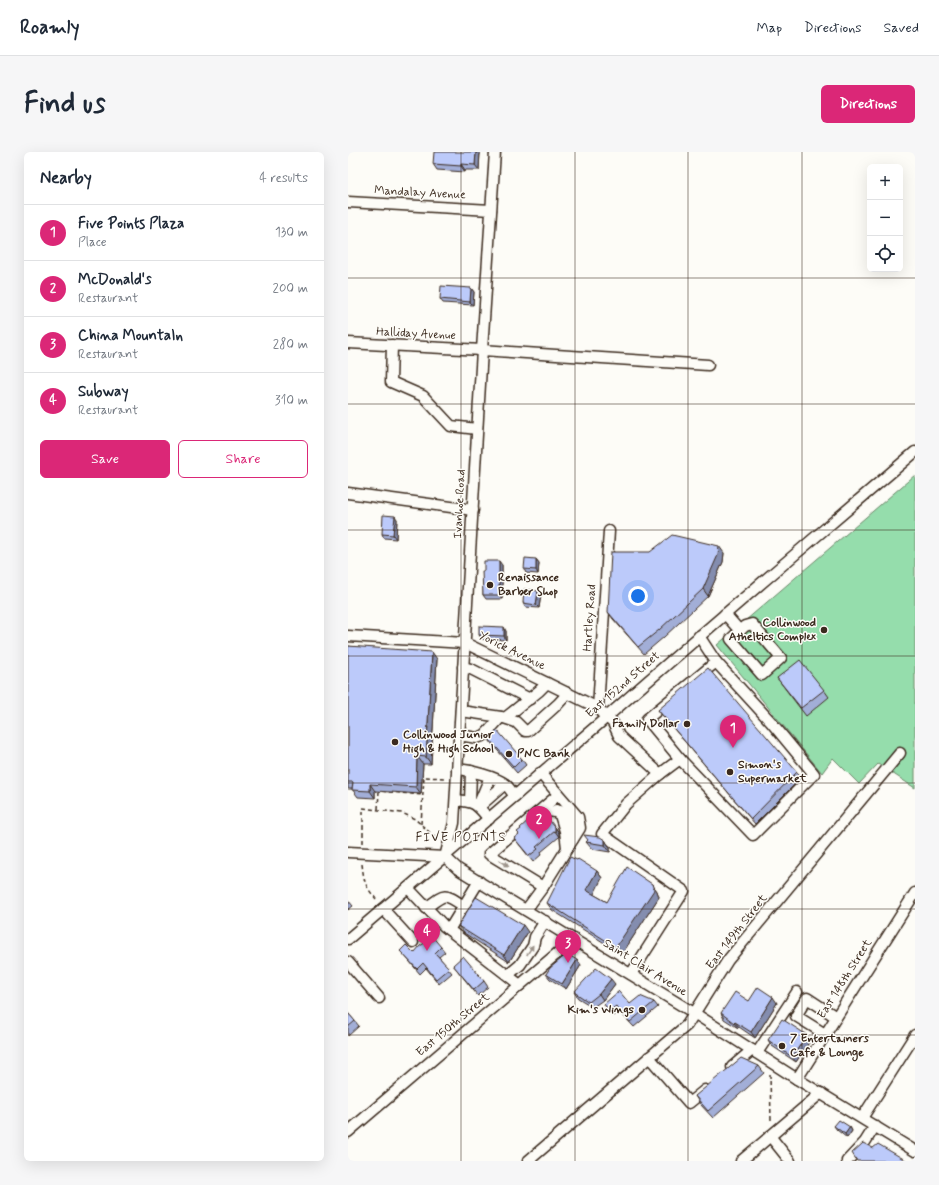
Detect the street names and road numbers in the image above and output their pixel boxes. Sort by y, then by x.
street label: Mandalay Avenue [374,183,466,203]
street label: Halliday Avenue [376,324,456,344]
street label: Ivanhoe Road [450,469,470,539]
street label: Hartley Road [580,584,600,652]
street label: Yorick Avenue [476,628,549,674]
street label: East 152nd Street [582,648,664,722]
street label: East 149th Street [703,891,771,973]
street label: Saint Clair Avenue [600,936,690,1000]
street label: East 148th Street [814,936,876,1022]
street label: East 150th Street [413,990,493,1060]

